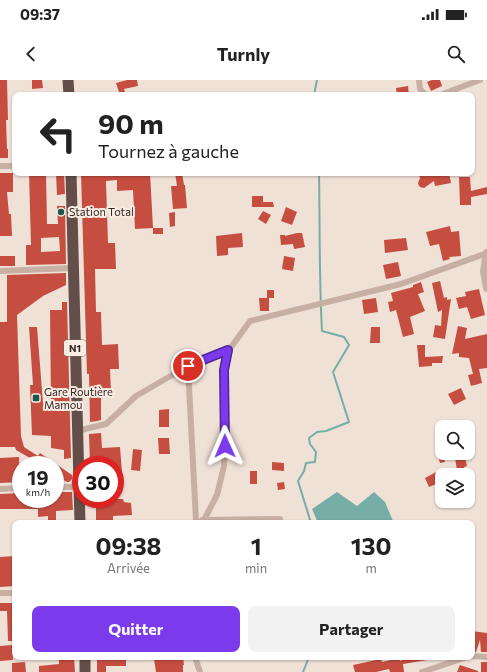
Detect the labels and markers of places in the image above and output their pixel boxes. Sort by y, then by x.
place label: Station Total [69,205,134,218]
marker: Station Total [56,207,66,217]
pin [171,349,205,383]
place label: Gare Routière Mamou [44,385,113,411]
marker: Gare Routière Mamou [31,393,41,403]

